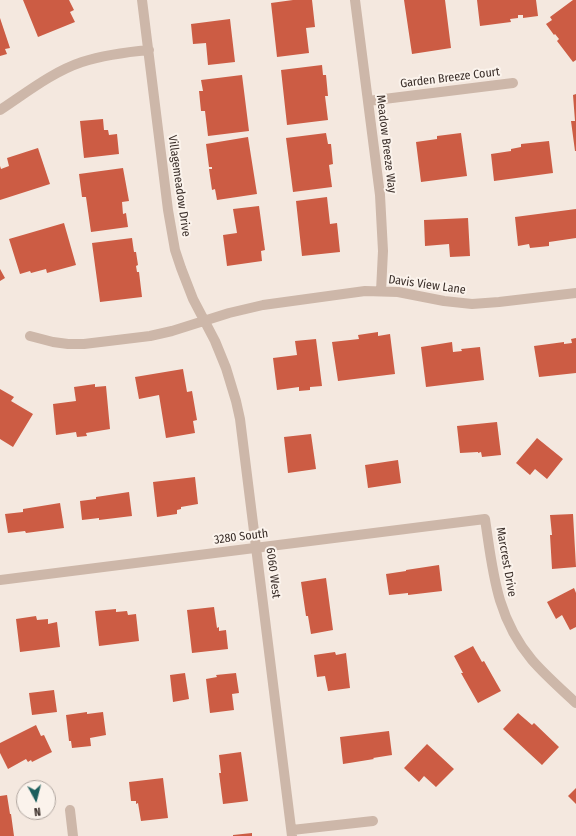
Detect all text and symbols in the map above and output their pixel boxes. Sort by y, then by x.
street label: Garden Breeze Court [399,65,501,91]
street label: Meadow Breeze Way [373,94,399,194]
street label: Villagemeadow Drive [165,134,193,238]
street label: Davis View Lane [387,272,467,298]
street label: Marcrest Drive [493,526,519,598]
street label: 3280 South [213,527,269,547]
street label: 6060 West [263,547,283,599]
north arrow [16,780,56,820]
text: N [33,805,41,818]

